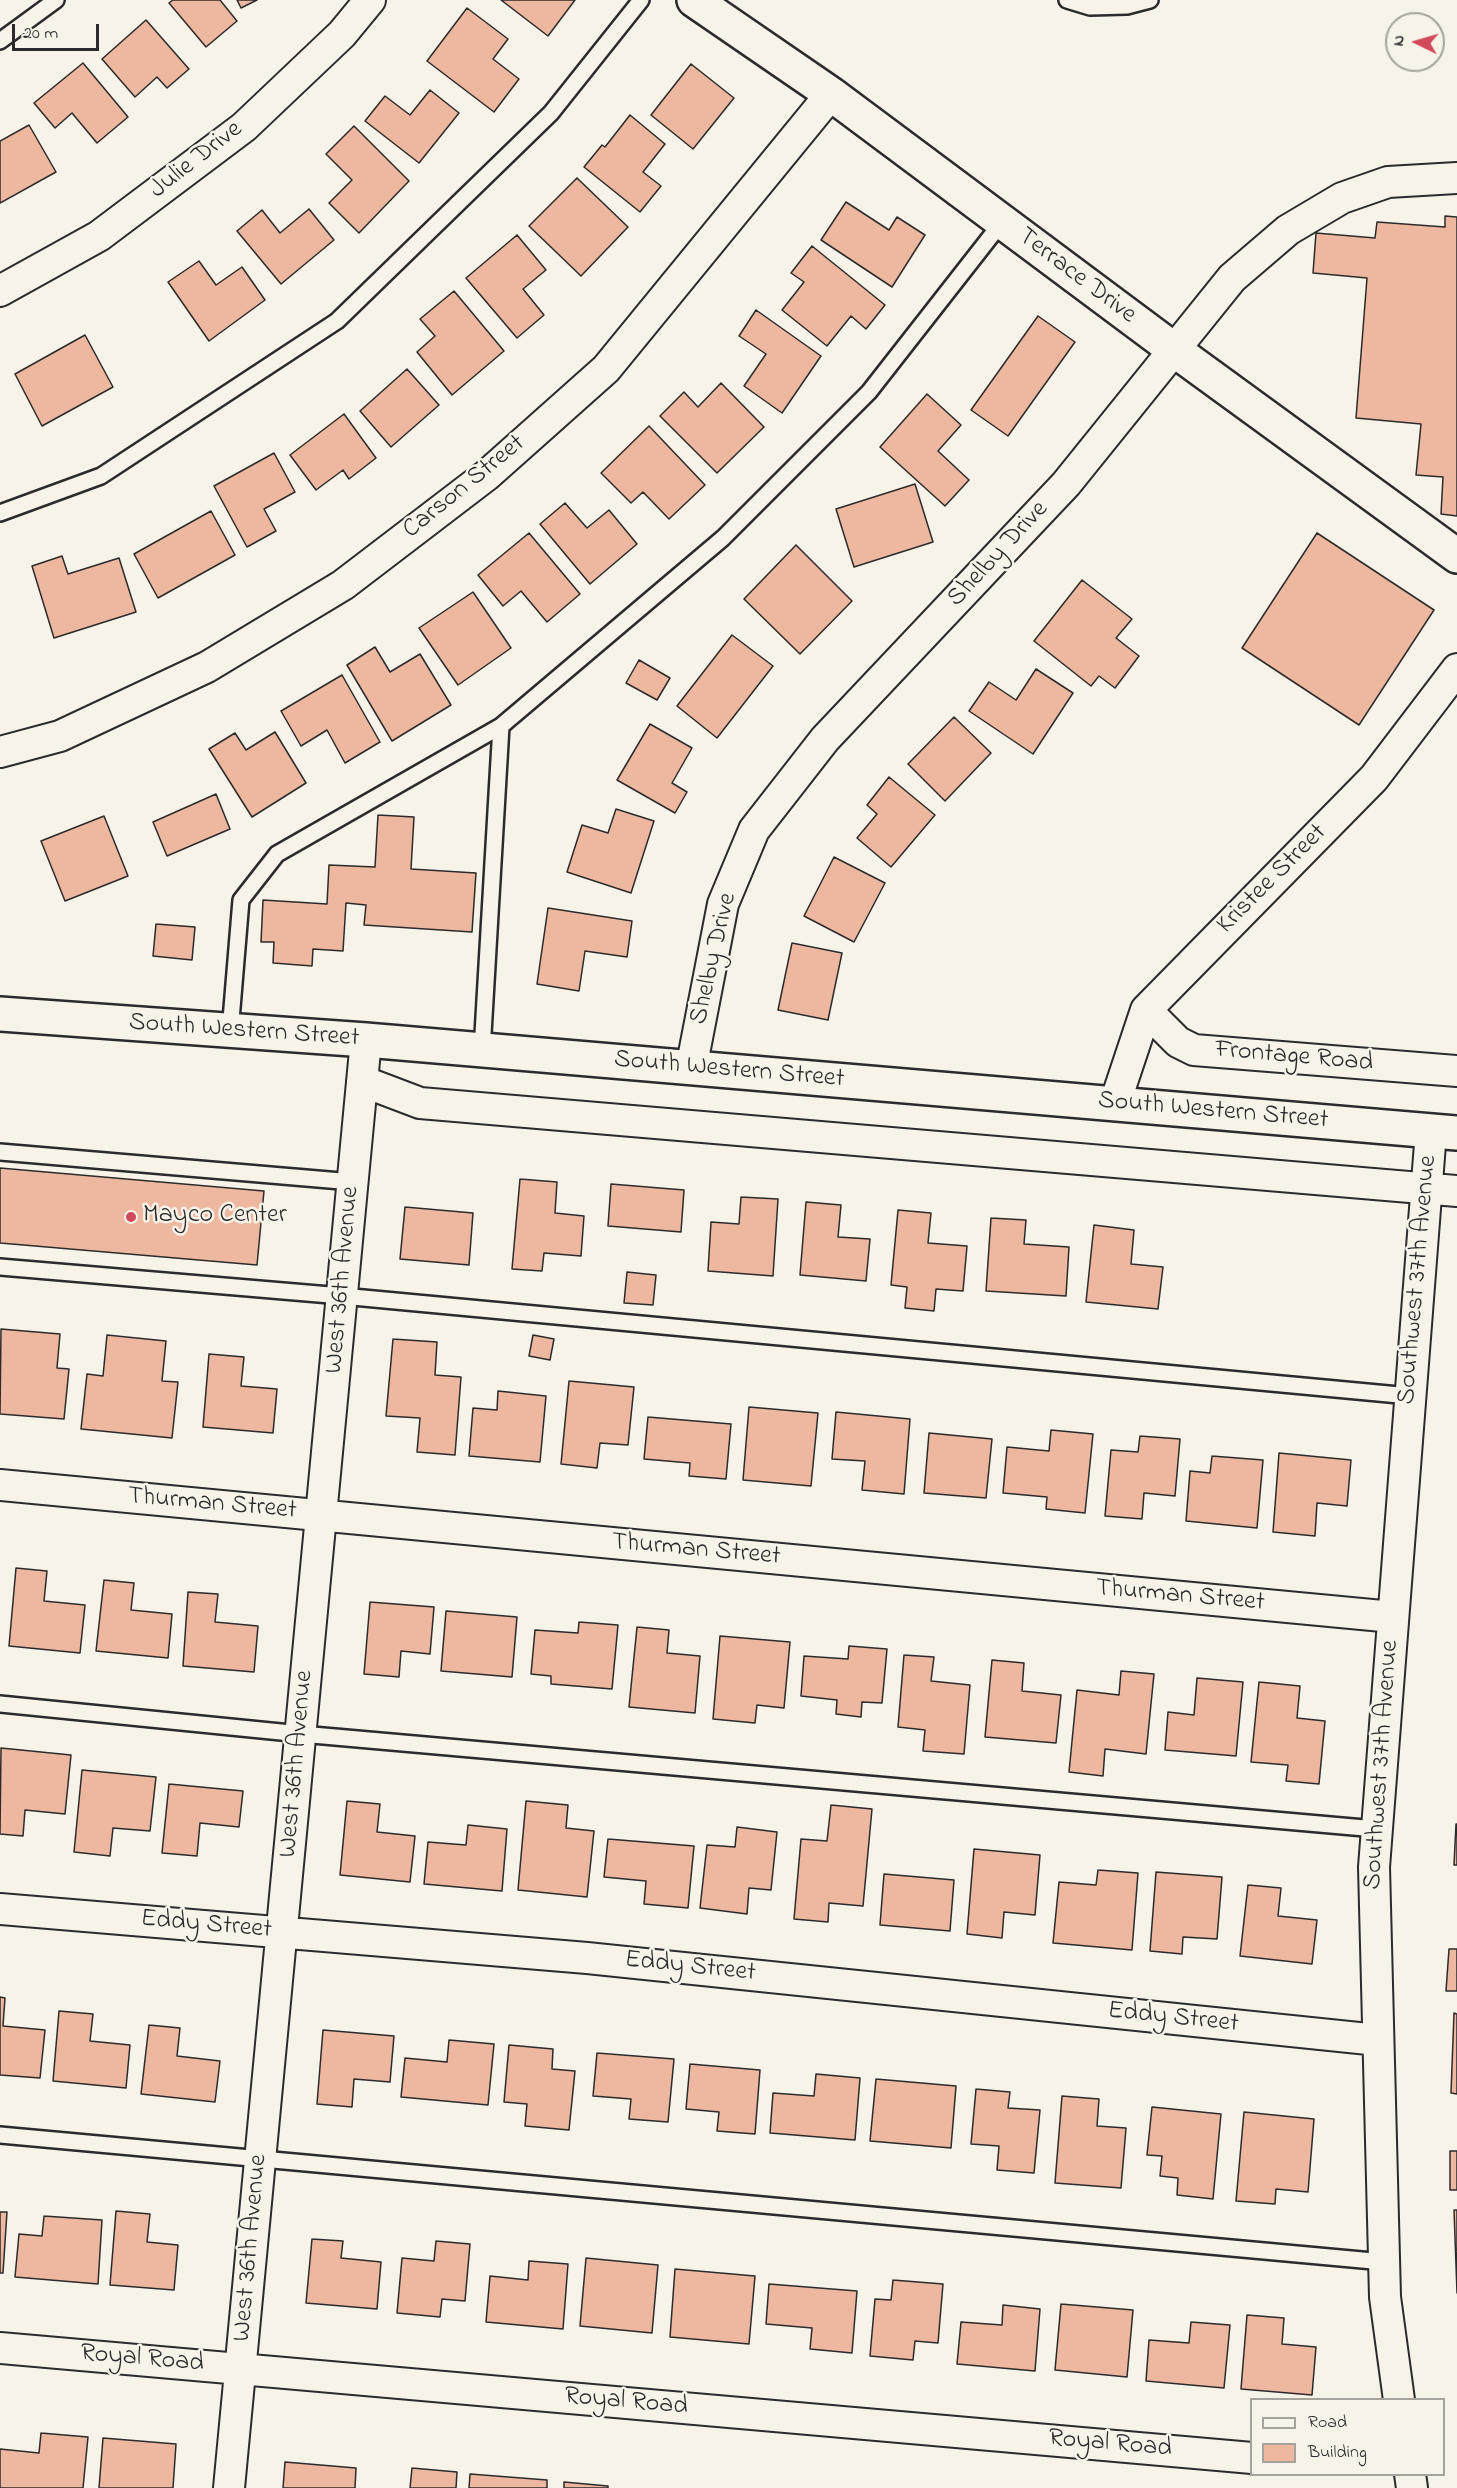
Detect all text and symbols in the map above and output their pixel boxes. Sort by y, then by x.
scale bar [15,12,102,50]
north arrow [1385,12,1445,72]
text: 20 m [23,21,58,47]
text: N [1387,34,1411,47]
street label: Julie Drive [144,115,250,207]
street label: Terrace Drive [1010,222,1142,332]
street label: Carson Street [398,429,532,547]
street label: Shelby Drive [942,495,1056,615]
street label: Kristee Street [1212,819,1334,941]
street label: Shelby Drive [685,890,745,1028]
street label: South Western Street [128,1008,360,1056]
street label: Frontage Road [1214,1036,1374,1080]
street label: South Western Street [613,1045,845,1097]
street label: South Western Street [1097,1086,1329,1138]
street label: Southwest 37th Avenue [1393,1154,1445,1406]
street label: West 36th Avenue [320,1185,368,1375]
place label: Mayco Center [143,1201,287,1233]
marker: Mayco Center [124,1210,138,1224]
street label: Thurman Street [126,1482,298,1528]
street label: Thurman Street [610,1528,782,1574]
street label: Thurman Street [1094,1574,1266,1620]
street label: Southwest 37th Avenue [1359,1639,1407,1891]
street label: West 36th Avenue [274,1669,322,1859]
street label: Eddy Street [139,1905,273,1947]
street label: Eddy Street [623,1946,757,1990]
street label: Eddy Street [1106,1997,1240,2041]
street label: West 36th Avenue [228,2153,276,2343]
street label: Royal Road [79,2339,205,2381]
street label: Royal Road [563,2382,689,2424]
legend [1250,2398,1445,2476]
text: Road [1308,2410,1347,2436]
street label: Royal Road [1047,2424,1173,2466]
text: Building [1308,2440,1367,2466]

